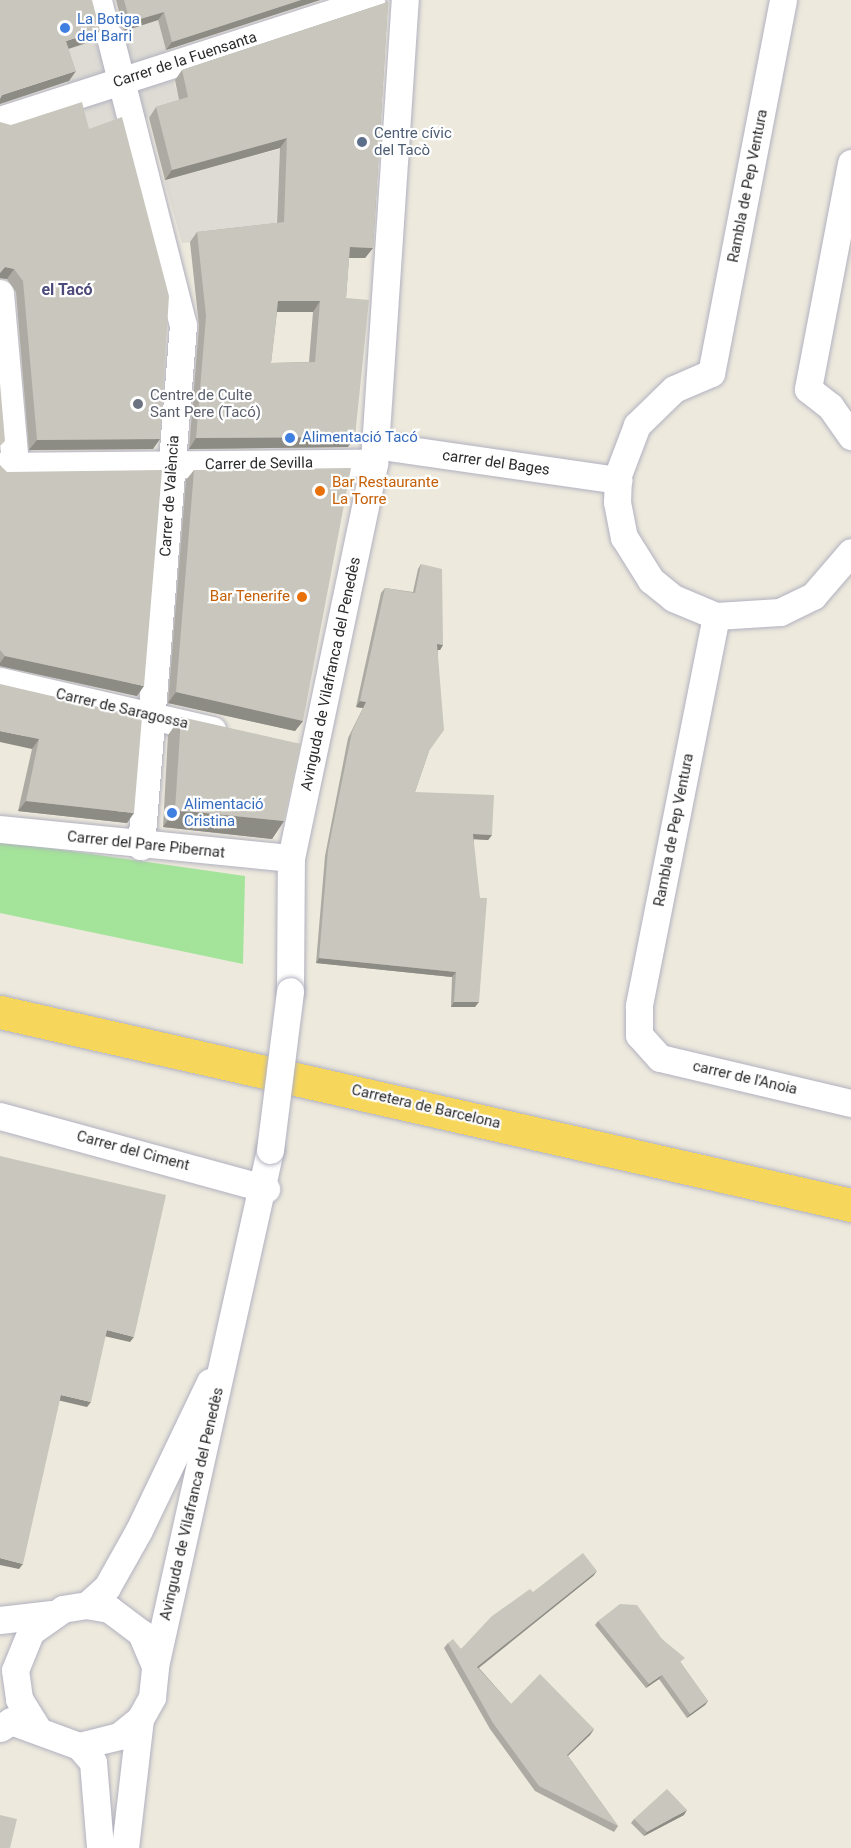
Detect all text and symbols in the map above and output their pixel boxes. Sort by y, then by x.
place label: La Botiga del Barri [77,10,140,45]
marker: La Botiga del Barri [58,21,72,35]
street label: Carrer de la Fuensanta [111,28,259,92]
street label: Rambla de Pep Ventura [724,108,772,264]
place label: Centre cívic del Tacò [374,124,452,159]
marker: Centre cívic del Tacò [355,135,369,149]
district label: el Tacó [41,280,93,300]
place label: Centre de Culte Sant Pere (Tacó) [150,386,261,421]
marker: Centre de Culte Sant Pere (Tacó) [131,397,145,411]
place label: Alimentació Tacó [302,429,418,447]
marker: Alimentació Tacó [283,431,297,445]
street label: Carrer de València [157,435,183,557]
street label: carrer del Bages [441,447,551,479]
street label: Carrer de Sevilla [205,454,313,474]
place label: Bar Restaurante La Torre [332,473,439,508]
marker: Bar Restaurante La Torre [313,484,327,498]
street label: Avinguda de Vilafranca del Penedès [297,556,365,792]
place label: Bar Tenerife [210,588,290,606]
marker: Bar Tenerife [295,590,309,604]
street label: Carrer de Saragossa [54,685,190,733]
street label: Rambla de Pep Ventura [650,752,698,908]
place label: Alimentació Cristina [184,795,264,830]
marker: Alimentació Cristina [165,806,179,820]
street label: Carrer del Pare Pibernat [66,828,226,862]
street label: carrer de l'Anoia [691,1057,799,1099]
street label: Carretera de Barcelona [350,1081,502,1133]
street label: Carrer del Ciment [75,1127,191,1175]
street label: Avinguda de Vilafranca del Penedès [156,1386,228,1622]

